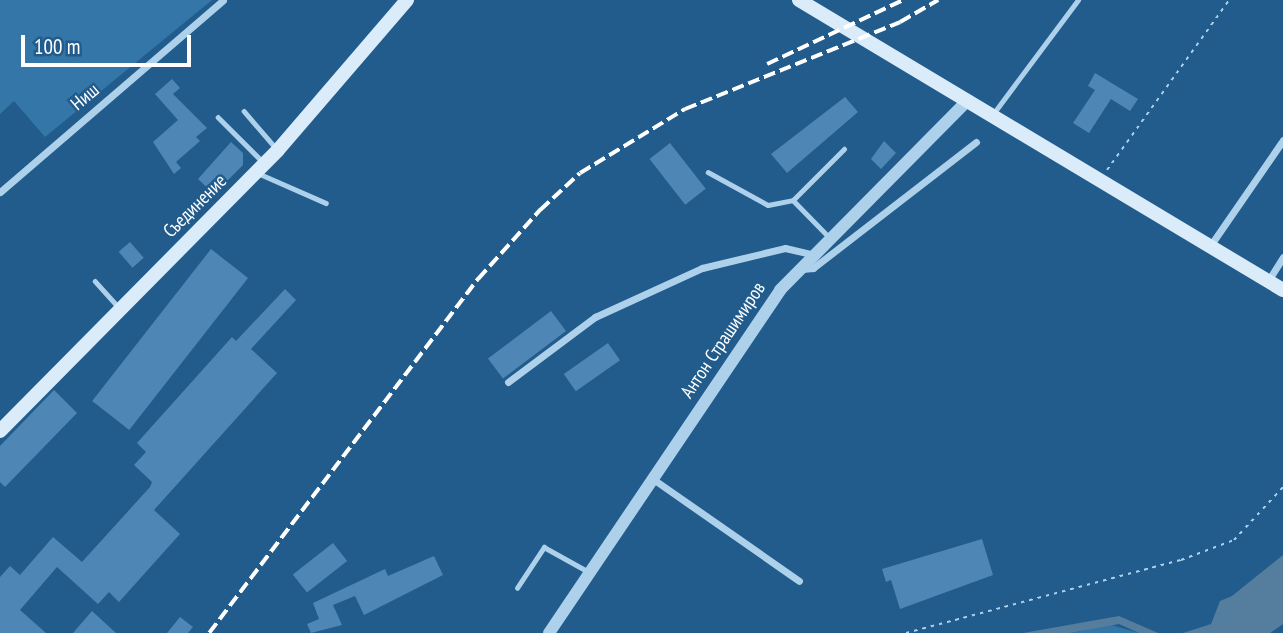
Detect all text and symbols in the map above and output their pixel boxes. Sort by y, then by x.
scale bar [24,21,194,65]
text: 100 m [34,33,80,60]
street label: Ниш [66,79,104,115]
street label: Съединение [159,170,231,242]
street label: Антон Страшимиров [676,278,770,402]

